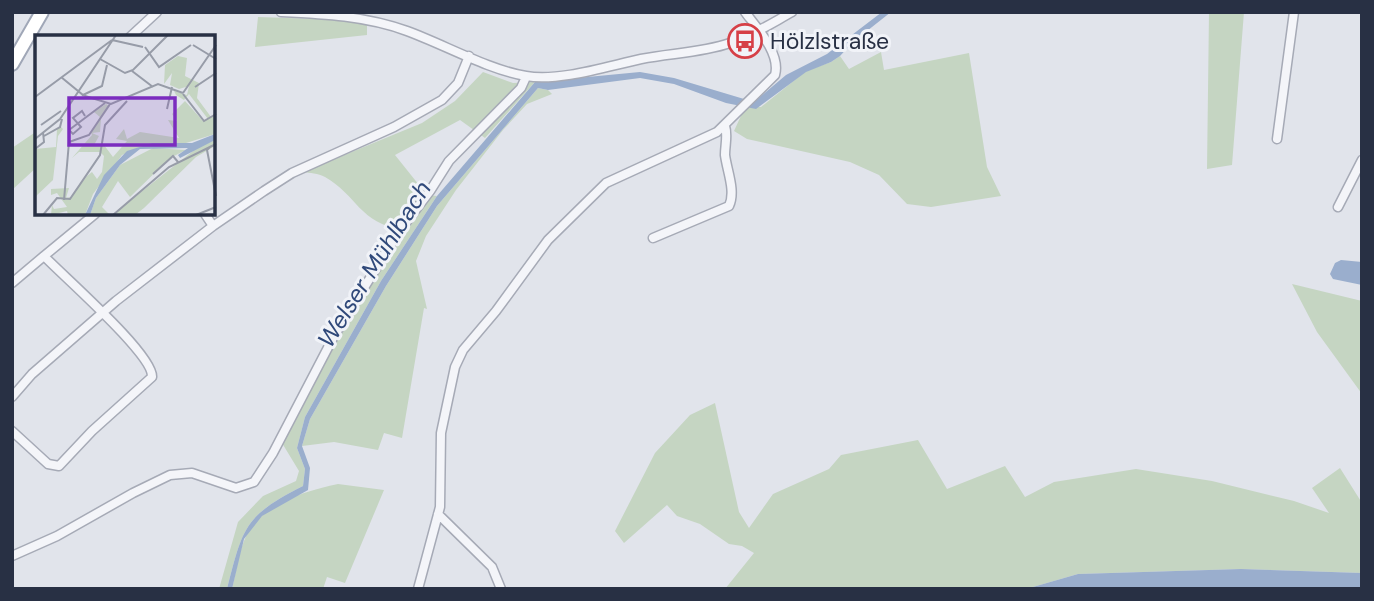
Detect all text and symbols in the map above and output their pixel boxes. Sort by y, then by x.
bus stop icon: Hölzlstraße [726,22,764,60]
place label: Hölzlstraße [770,26,889,56]
inset map [35,35,215,215]
water label: Welser Mühlbach [310,175,438,353]

